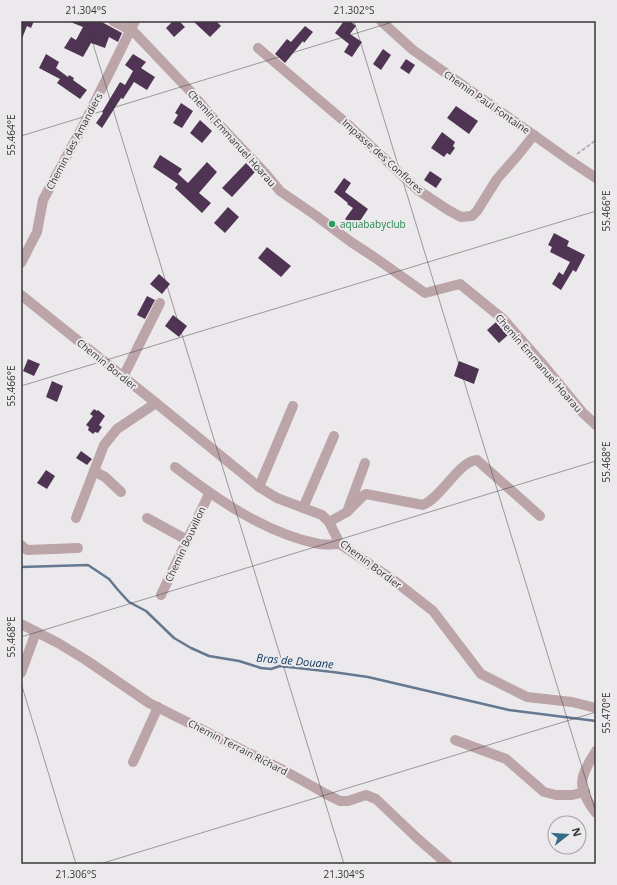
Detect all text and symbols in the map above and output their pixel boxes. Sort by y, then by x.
text: 21.304°S [66,3,106,17]
text: 21.302°S [334,3,374,17]
street label: Chemin Paul Fontaine [441,67,533,137]
street label: Chemin Emmanuel Hoarau [185,87,279,189]
street label: Chemin des Amandiers [42,90,106,192]
text: 55.464°E [4,114,18,156]
street label: Impasse des Conflores [339,116,427,197]
text: 55.466°E [599,190,613,232]
place label: aquababyclub [340,217,406,231]
marker: aquababyclub [327,219,337,229]
street label: Chemin Emmanuel Hoarau [492,311,586,415]
street label: Chemin Bordier [74,335,140,393]
text: 55.466°E [4,365,18,407]
text: 55.468°E [599,441,613,483]
street label: Chemin Bouvillon [161,504,209,584]
street label: Chemin Bordier [337,536,405,592]
text: 55.468°E [4,616,18,658]
water label: Bras de Douane [256,650,335,671]
text: 55.470°E [599,692,613,734]
street label: Chemin Terrain Richard [186,716,290,778]
north arrow [547,815,587,855]
text: N [569,825,586,838]
text: 21.306°S [56,867,96,881]
text: 21.304°S [324,867,364,881]

